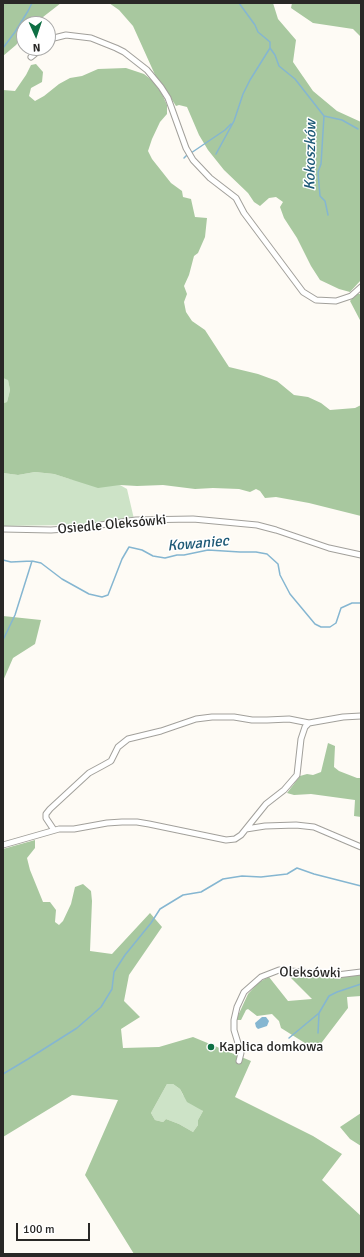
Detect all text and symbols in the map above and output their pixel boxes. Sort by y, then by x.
north arrow [16,16,56,56]
text: N [32,41,41,54]
water label: Kokoszków [301,120,321,190]
street label: Osiedle Oleksówki [57,512,167,538]
water label: Kowaniec [167,532,229,556]
street label: Oleksówki [279,964,341,982]
place label: Kaplica domkowa [219,1039,323,1055]
marker: Kaplica domkowa [206,1042,216,1052]
scale bar [18,1215,92,1241]
text: 100 m [23,1222,55,1237]

